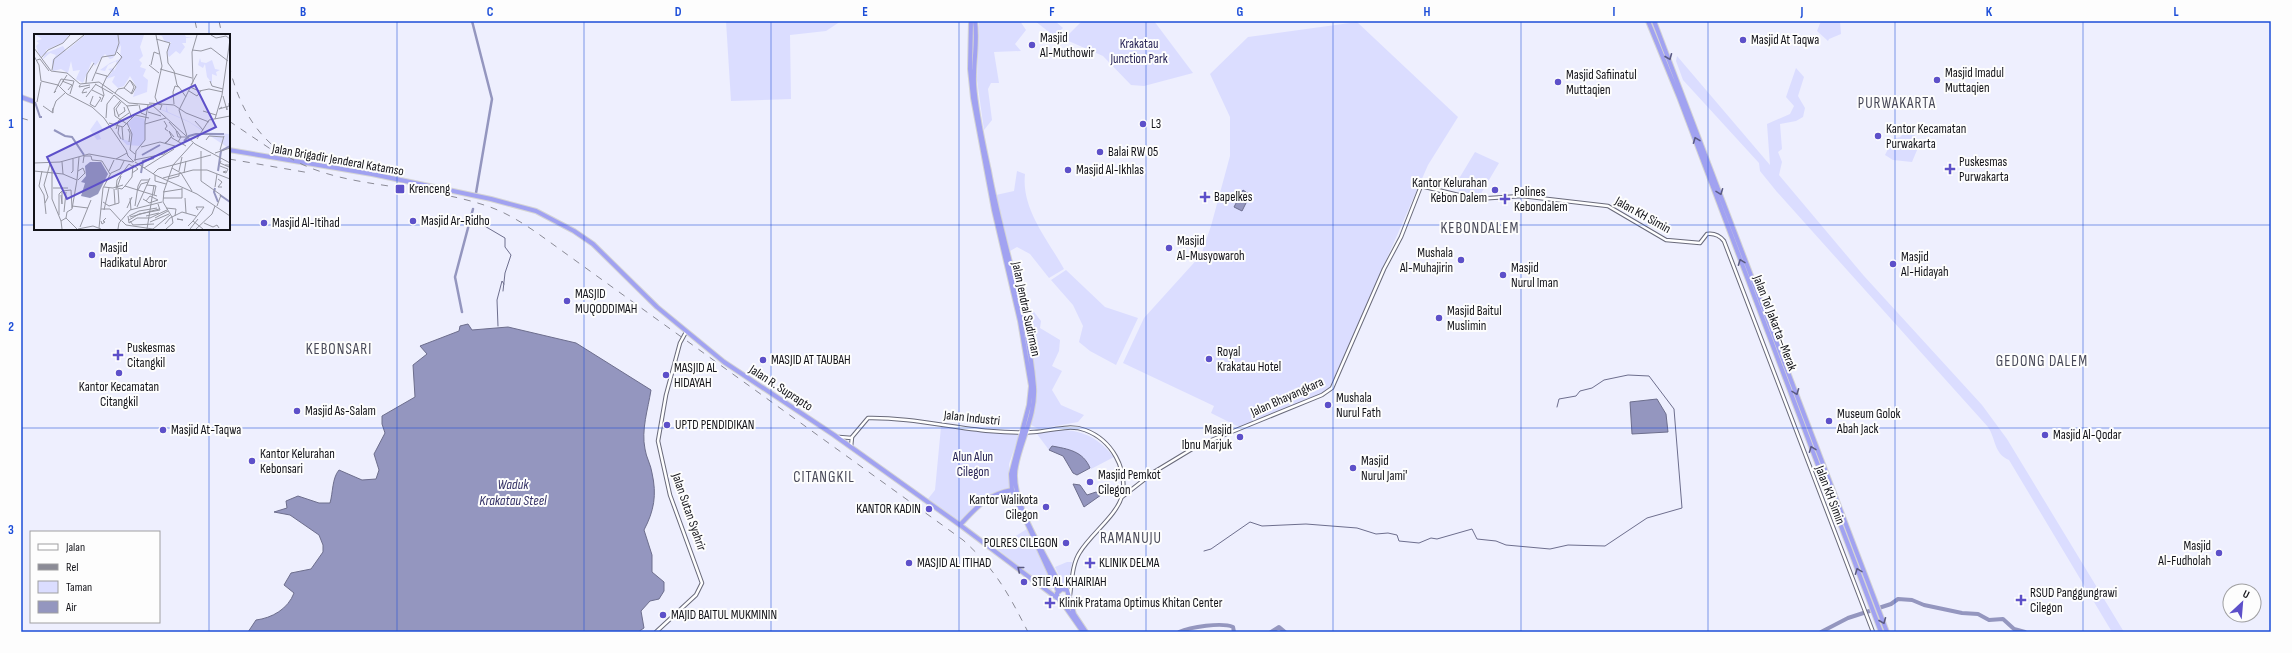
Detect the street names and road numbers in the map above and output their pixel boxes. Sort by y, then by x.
street label: Jalan Brigadir Jenderal Katamso [270,140,405,179]
street label: Jalan KH Simin [1611,193,1674,237]
street label: Jalan Jendral Sudirman [1008,259,1044,358]
street label: Jalan Tol Jakarta–Merak [1749,272,1801,373]
street label: Jalan R. Suprapto [745,361,816,415]
street label: Jalan Bhayangkara [1247,374,1326,421]
street label: Jalan Industri [942,407,1001,429]
street label: Jalan KH Simin [1811,462,1848,527]
street label: Jalan Sutan Syahrir [668,470,710,553]

